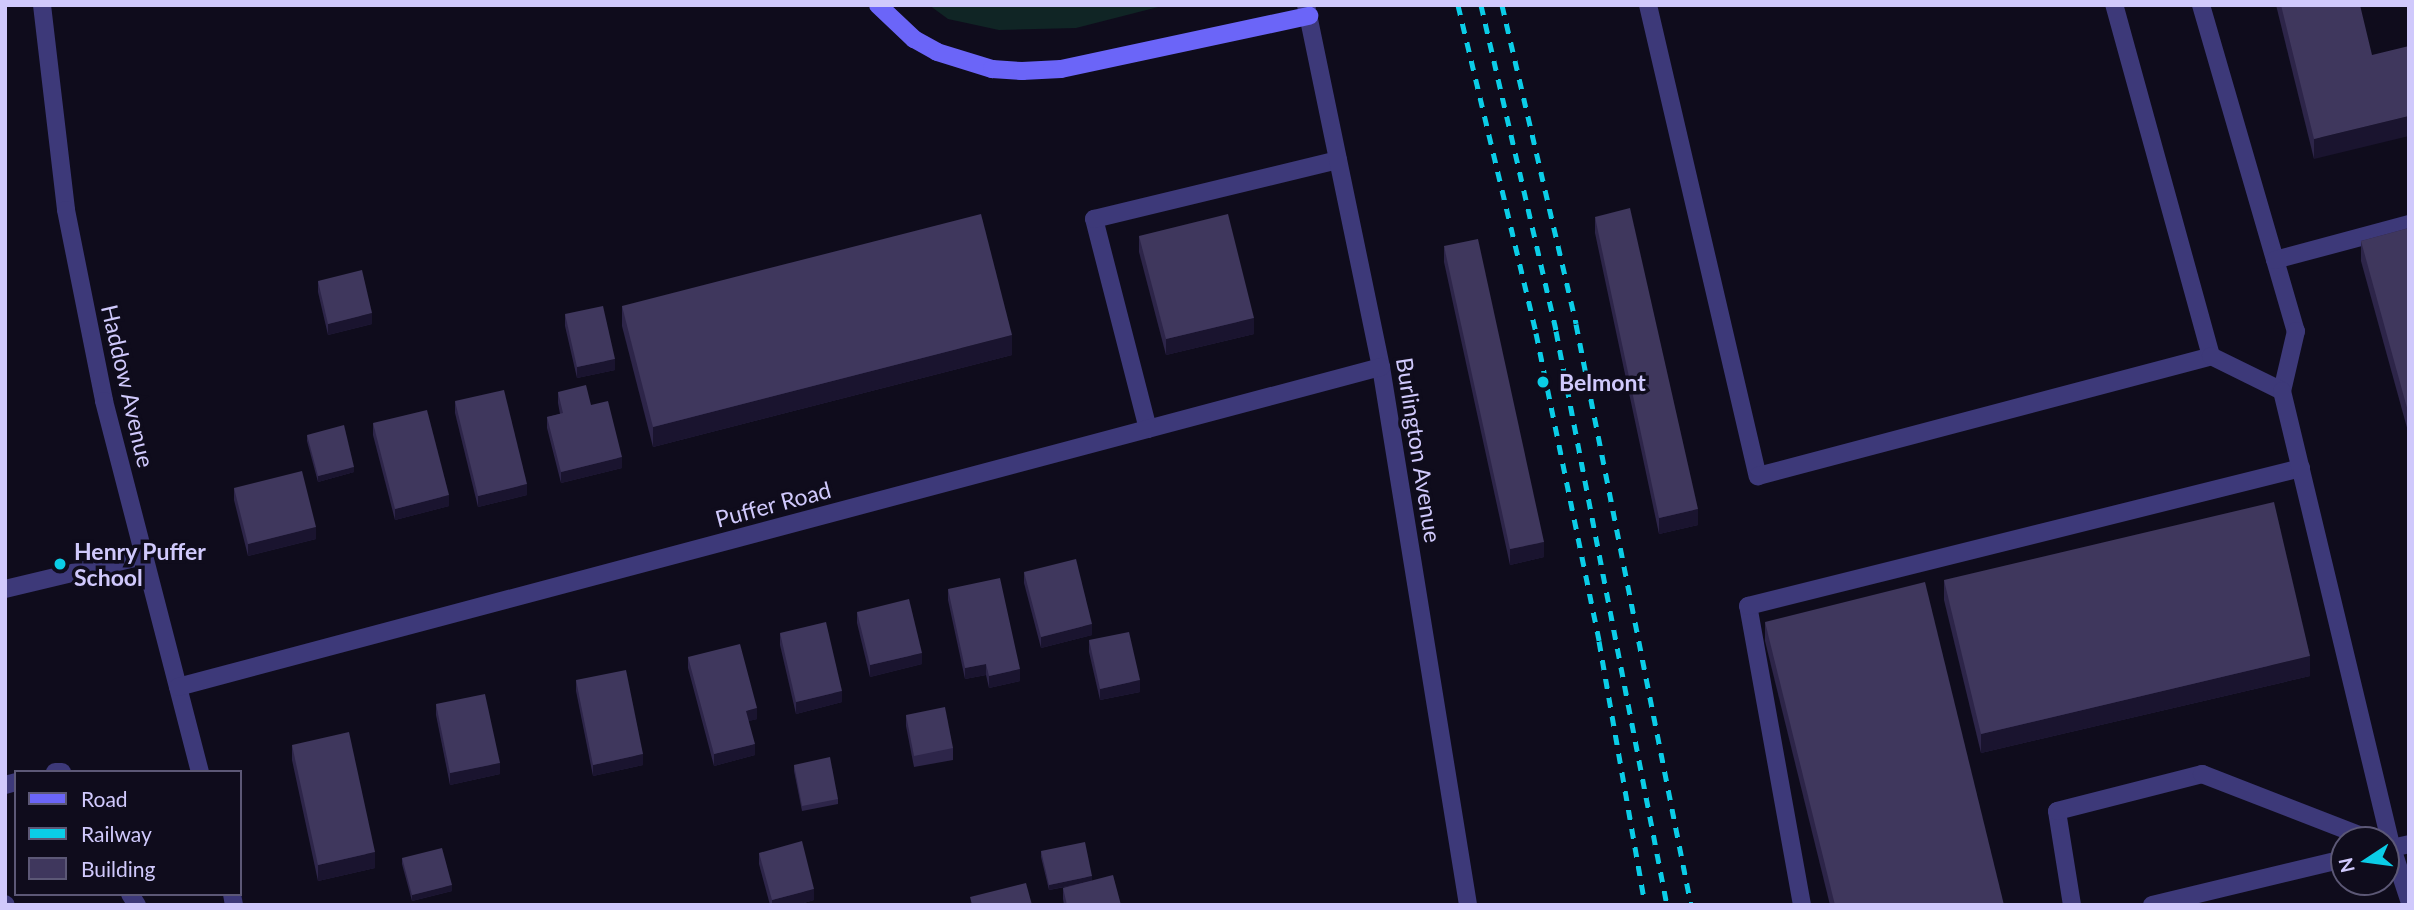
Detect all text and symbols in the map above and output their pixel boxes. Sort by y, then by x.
street label: Haddow Avenue [96,301,160,471]
street label: Burlington Avenue [1391,355,1447,545]
place label: Belmont [1559,368,1646,396]
marker: Belmont [1533,372,1553,392]
street label: Puffer Road [712,475,834,533]
place label: Henry Puffer School [74,537,206,591]
marker: Henry Puffer School [52,556,68,572]
legend [14,770,242,896]
text: Road [81,786,128,811]
text: Railway [81,821,152,846]
north arrow [2330,826,2400,896]
text: Building [81,856,156,881]
text: N [2333,856,2359,875]

